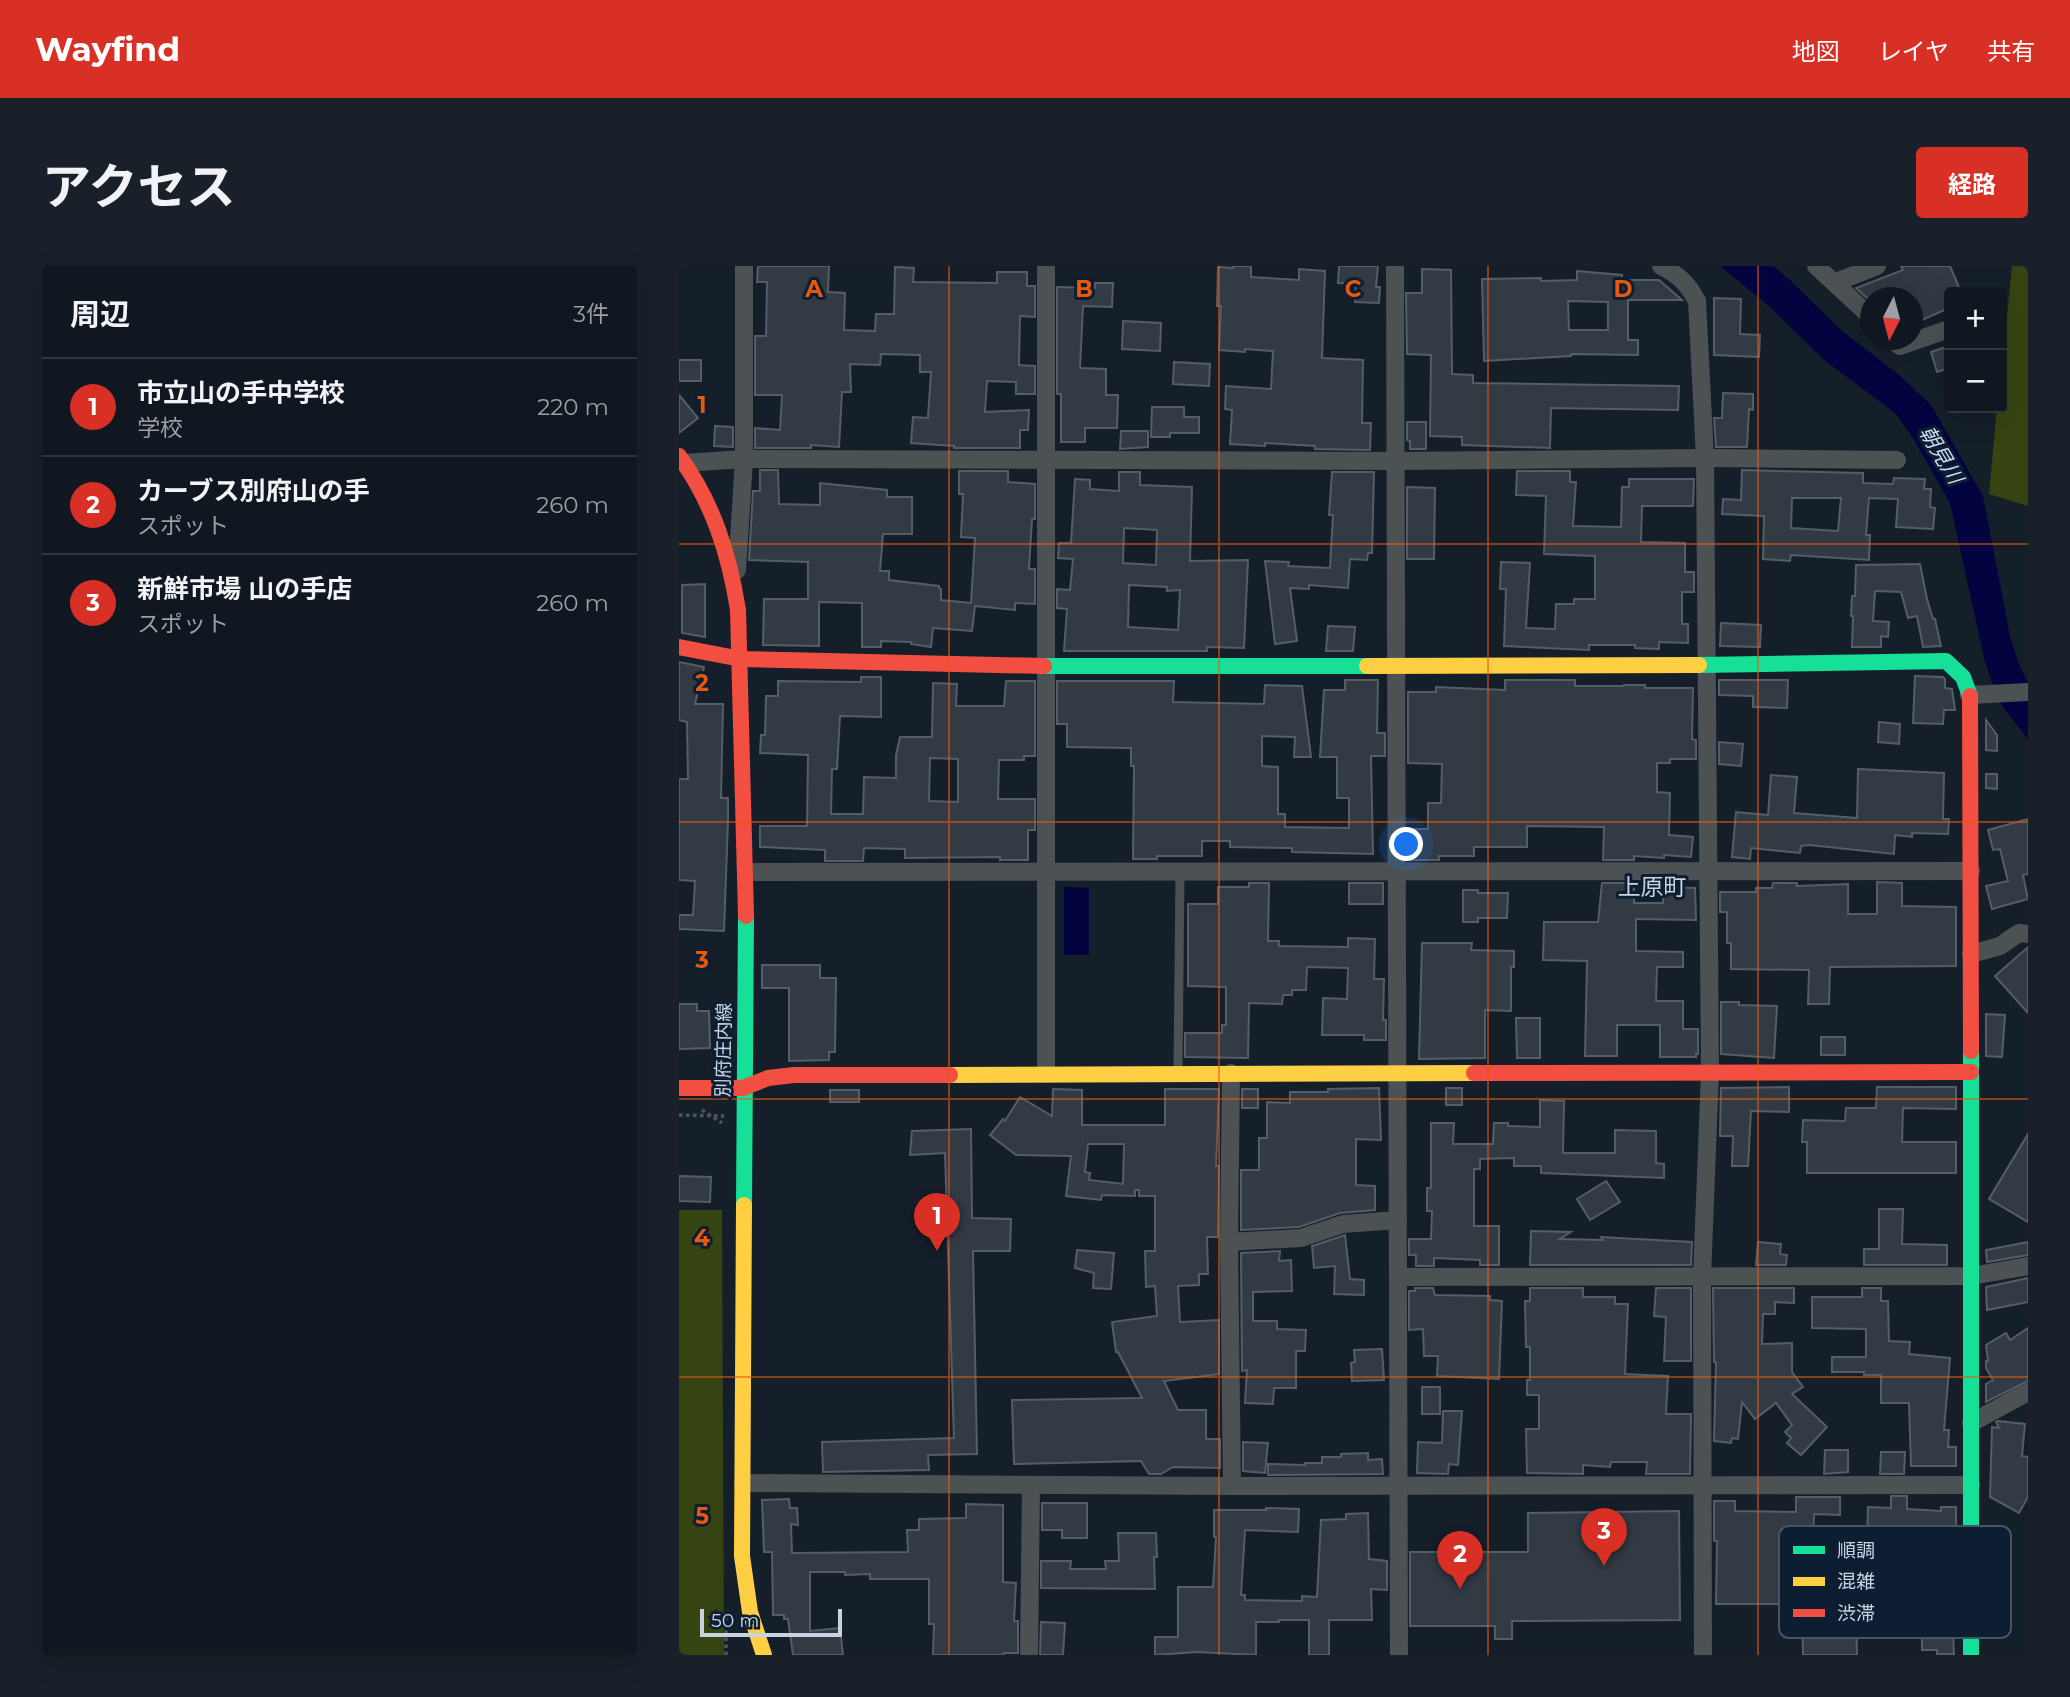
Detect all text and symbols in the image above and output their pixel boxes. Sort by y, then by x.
text: Wayfind [35,29,180,69]
text: 地図 [1792,37,1840,66]
text: レイヤ [1878,37,1949,66]
text: 共有 [1987,37,2035,66]
button: 経路 [1916,147,2028,218]
text: アクセス [42,157,236,216]
text: A [804,275,823,303]
text: B [1075,275,1093,303]
text: C [1345,275,1362,303]
text: D [1614,275,1633,303]
north arrow [1860,287,1923,350]
map controls [1944,287,2007,413]
button: + [1944,287,2007,350]
text: 周辺 [70,296,130,333]
text: 3件 [573,300,609,328]
button: − [1944,350,2007,413]
text: 市立山の手中学校 [137,377,345,409]
text: 1 [697,391,707,419]
text: 1 [88,393,98,421]
text: 220 m [537,393,609,421]
text: 学校 [137,414,183,442]
water label: 朝見川 [1914,421,1969,490]
text: カーブス別府山の手 [137,475,369,507]
text: 2 [86,491,100,519]
text: 260 m [536,491,609,519]
text: スポット [137,512,229,540]
text: 新鮮市場 山の手店 [137,573,352,605]
text: 3 [86,589,100,617]
text: 260 m [536,589,609,617]
text: スポット [137,610,229,638]
text: 2 [695,669,709,697]
your location [1389,827,1423,861]
district label: 上原町 [1618,873,1687,901]
text: 3 [694,946,709,974]
street label: 別府庄内線 [711,1002,736,1098]
pin: 1 [914,1193,960,1251]
text: 4 [694,1224,710,1252]
text: 5 [695,1502,709,1530]
pin: 3 [1581,1508,1627,1566]
legend [1779,1526,2011,1638]
pin: 2 [1437,1531,1483,1589]
text: 順調 [1837,1539,1875,1562]
text: 混雑 [1837,1570,1875,1593]
text: 渋滞 [1837,1602,1875,1625]
scale bar [700,1606,842,1638]
text: 50 m [711,1609,759,1632]

